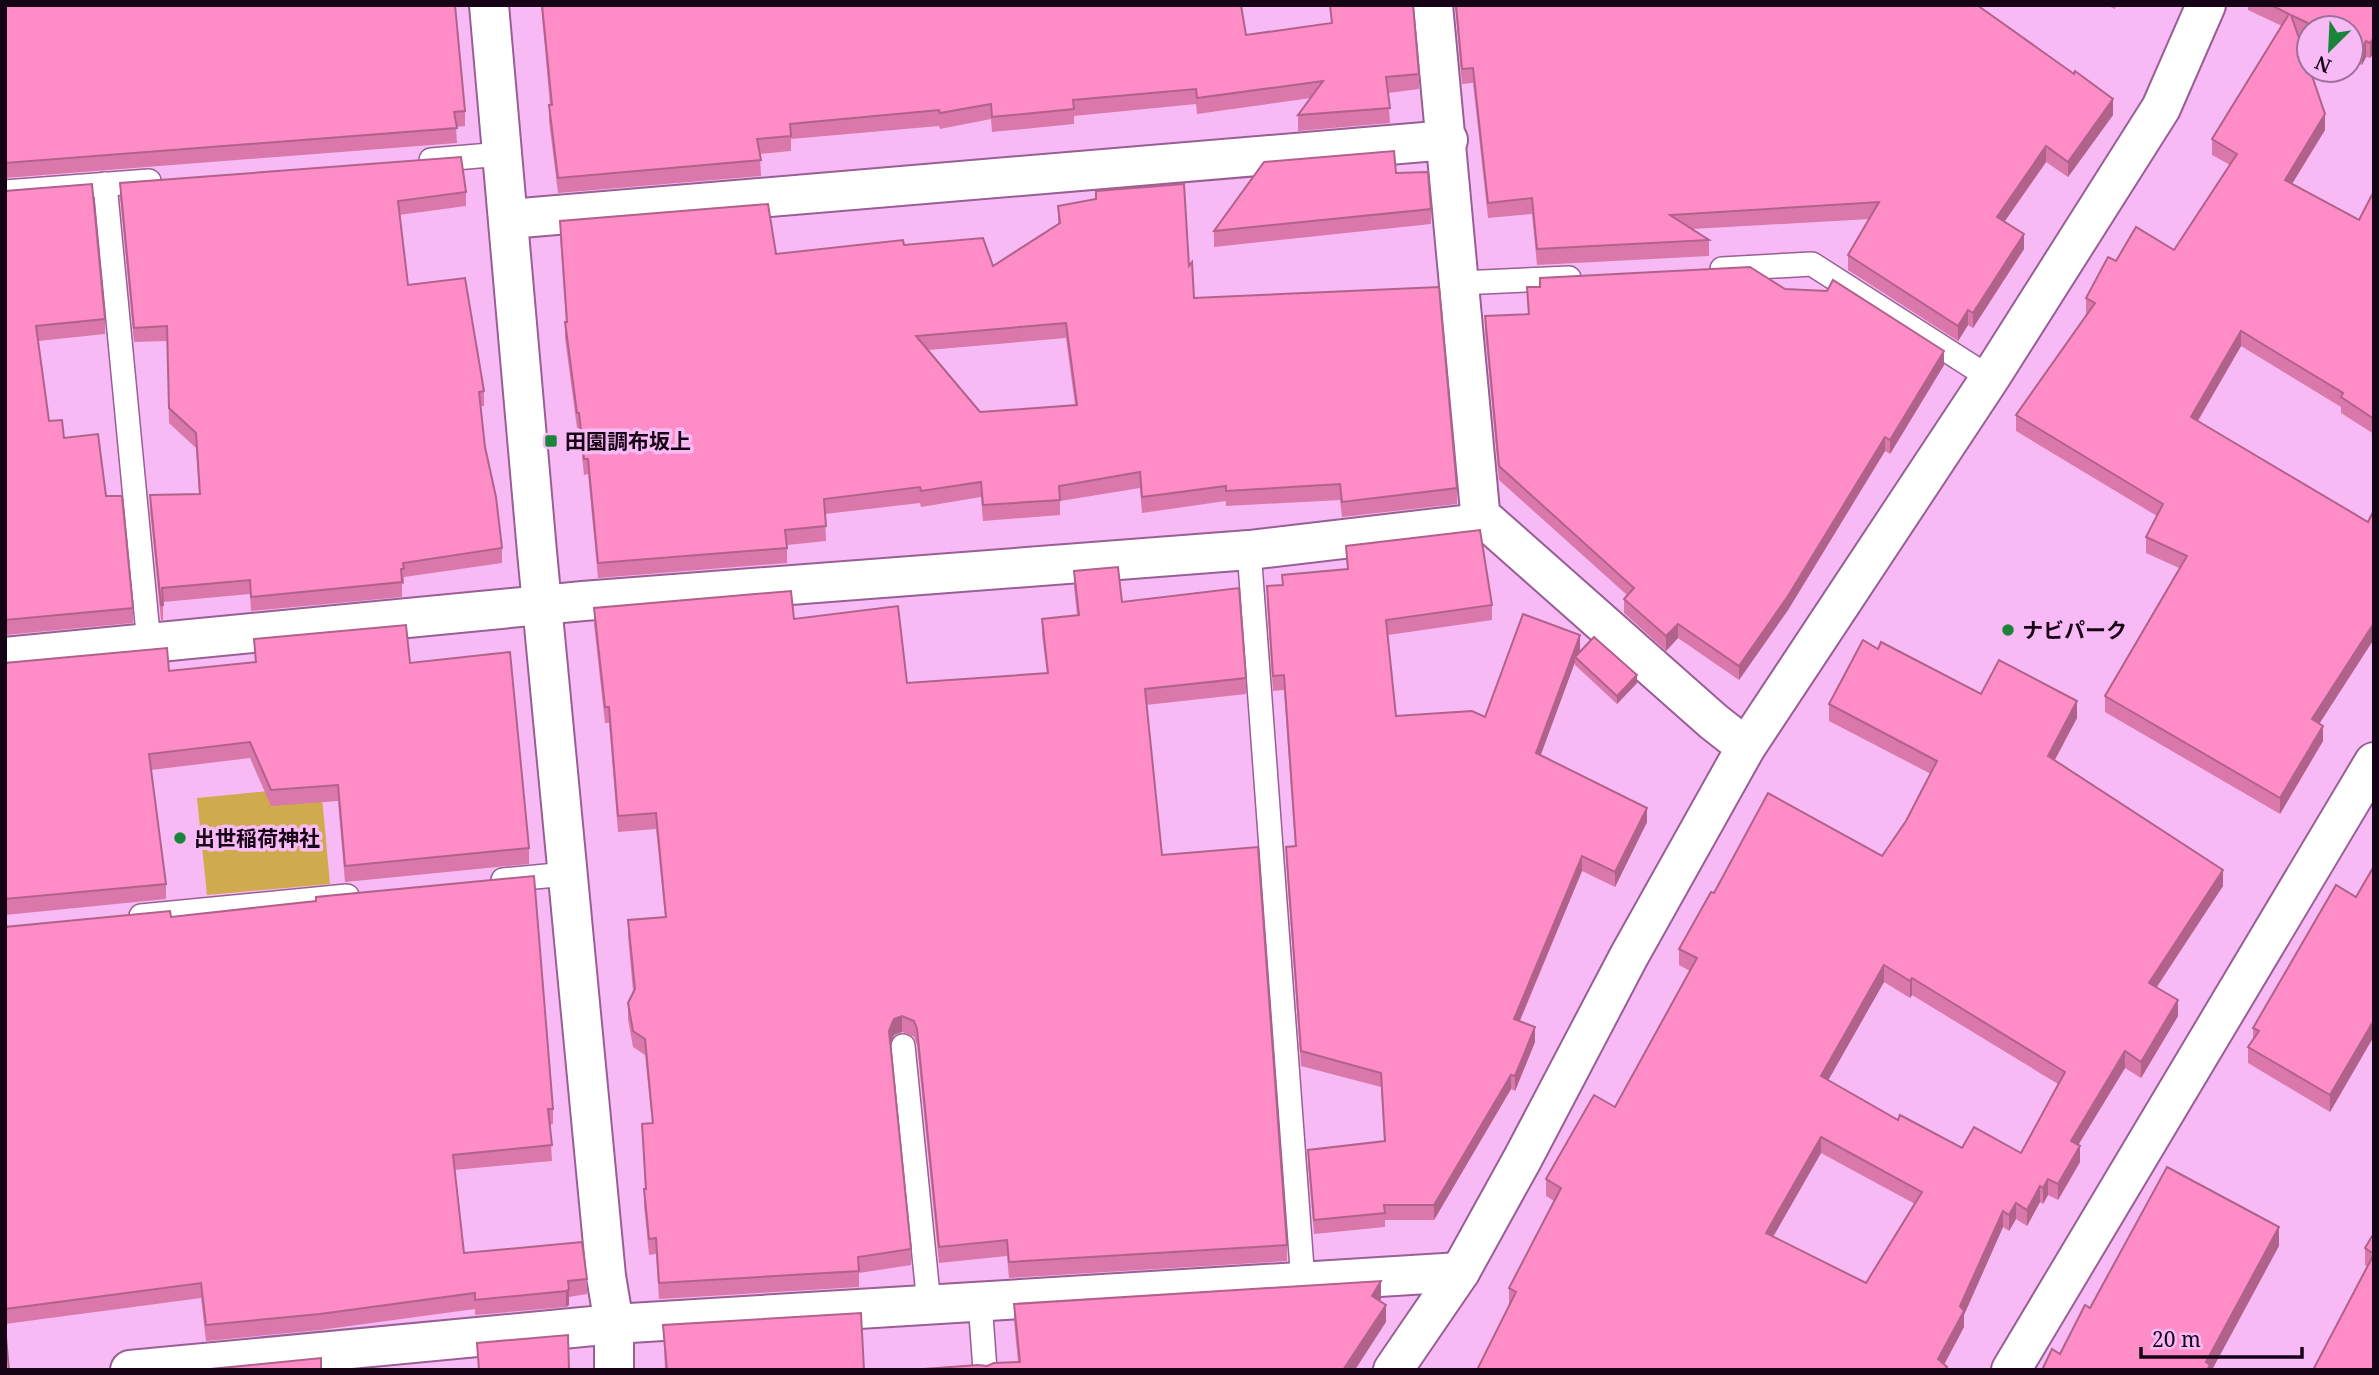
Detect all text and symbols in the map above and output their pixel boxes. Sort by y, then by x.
north arrow [2295,14,2365,84]
text: N [2311,50,2335,79]
place label: 田園調布坂上 [565,427,691,455]
marker: 田園調布坂上 [543,433,559,449]
place label: ナビパーク [2022,616,2127,644]
marker: ナビパーク [2000,622,2016,638]
place label: 出世稲荷神社 [194,824,320,852]
marker: 出世稲荷神社 [172,830,188,846]
scale bar [2141,1316,2302,1360]
text: 20 m [2152,1325,2201,1353]

